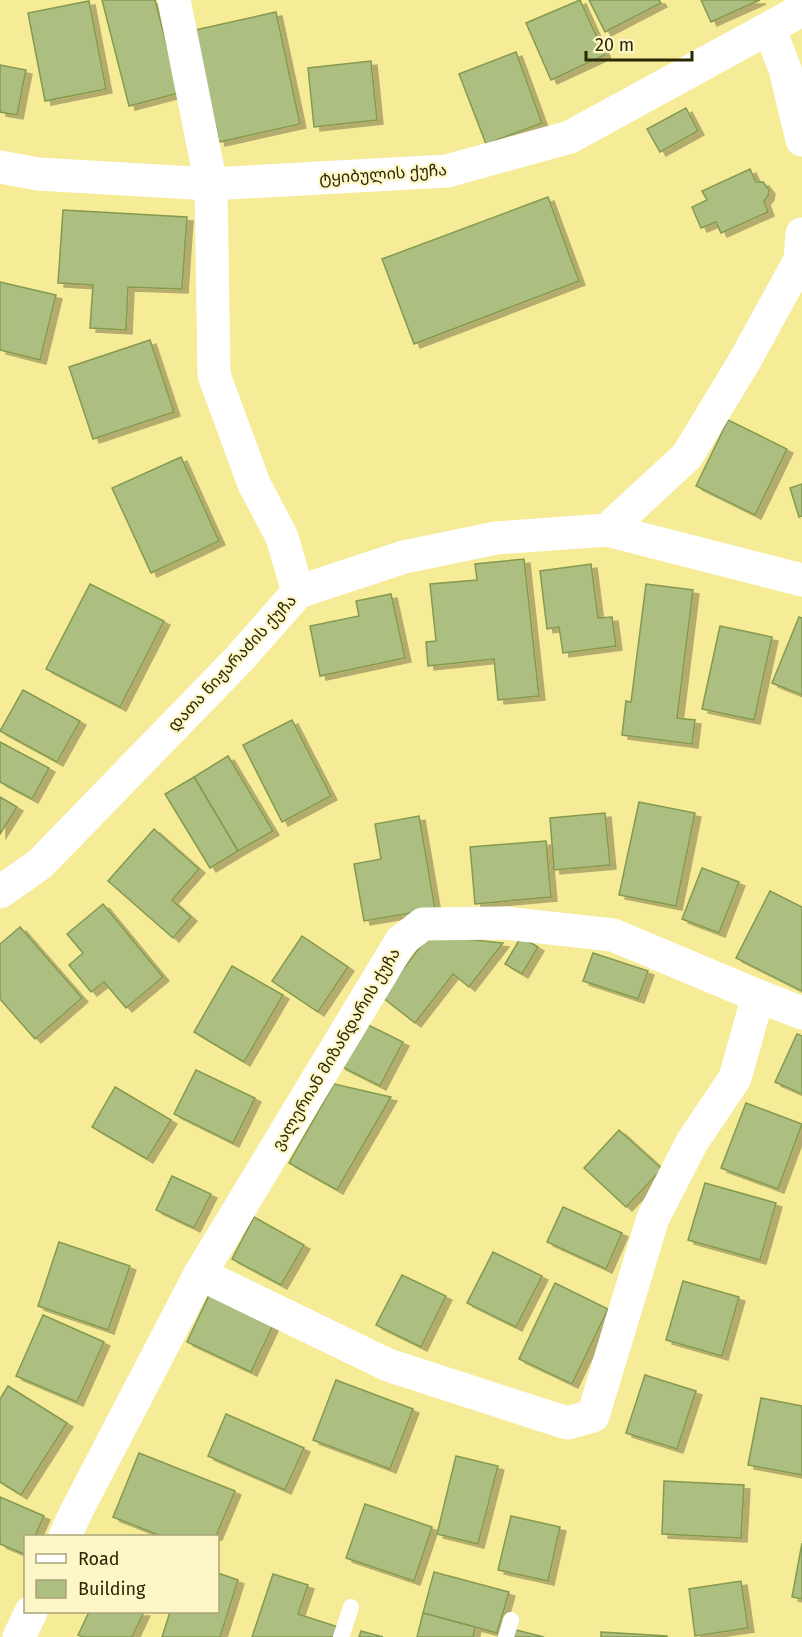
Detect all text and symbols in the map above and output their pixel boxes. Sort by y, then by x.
scale bar [586,24,692,62]
text: 20 m [595,34,634,56]
street label: ტყიბულის ქუჩა [318,160,448,189]
street label: დათა ნიჟარაძის ქუჩა [164,591,301,736]
street label: ვალერიან მიზანდარის ქუჩა [268,944,405,1154]
legend [24,1535,219,1613]
text: Road [78,1548,120,1570]
text: Building [78,1578,146,1600]

